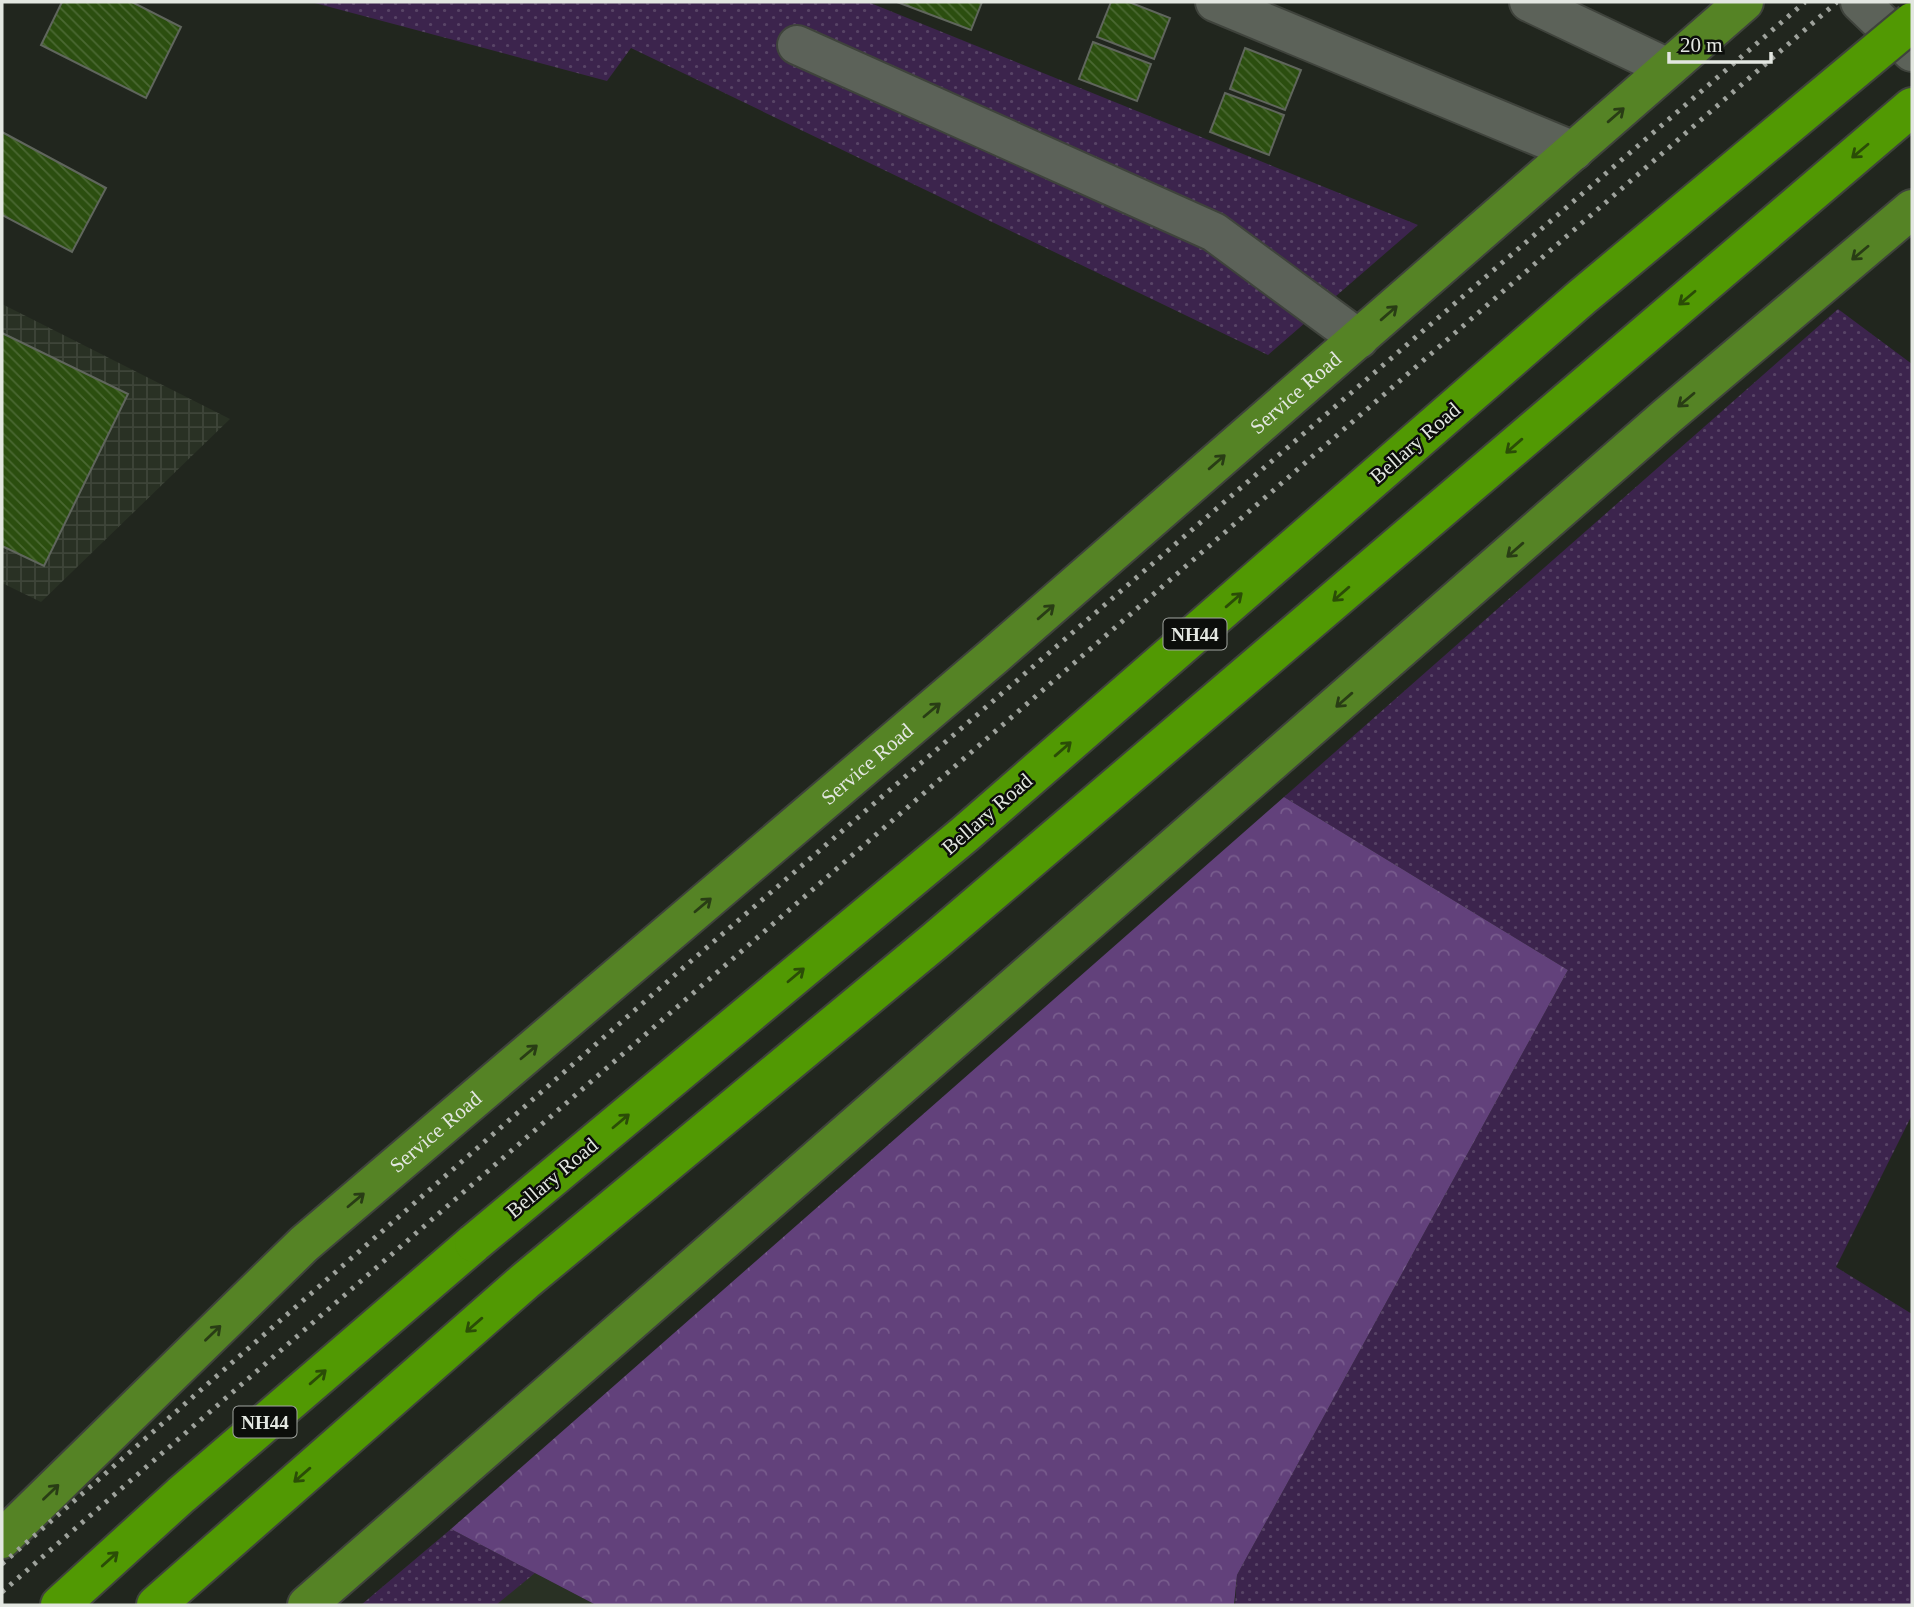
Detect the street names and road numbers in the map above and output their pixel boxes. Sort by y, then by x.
street label: Service Road [1245,347,1346,439]
street label: Bellary Road [1365,397,1465,489]
road number: NH44 [1164,618,1226,650]
street label: Service Road [816,718,918,810]
street label: Bellary Road [937,768,1037,860]
street label: Service Road [385,1086,487,1178]
street label: Bellary Road [502,1133,603,1223]
road number: NH44 [233,1406,296,1438]

